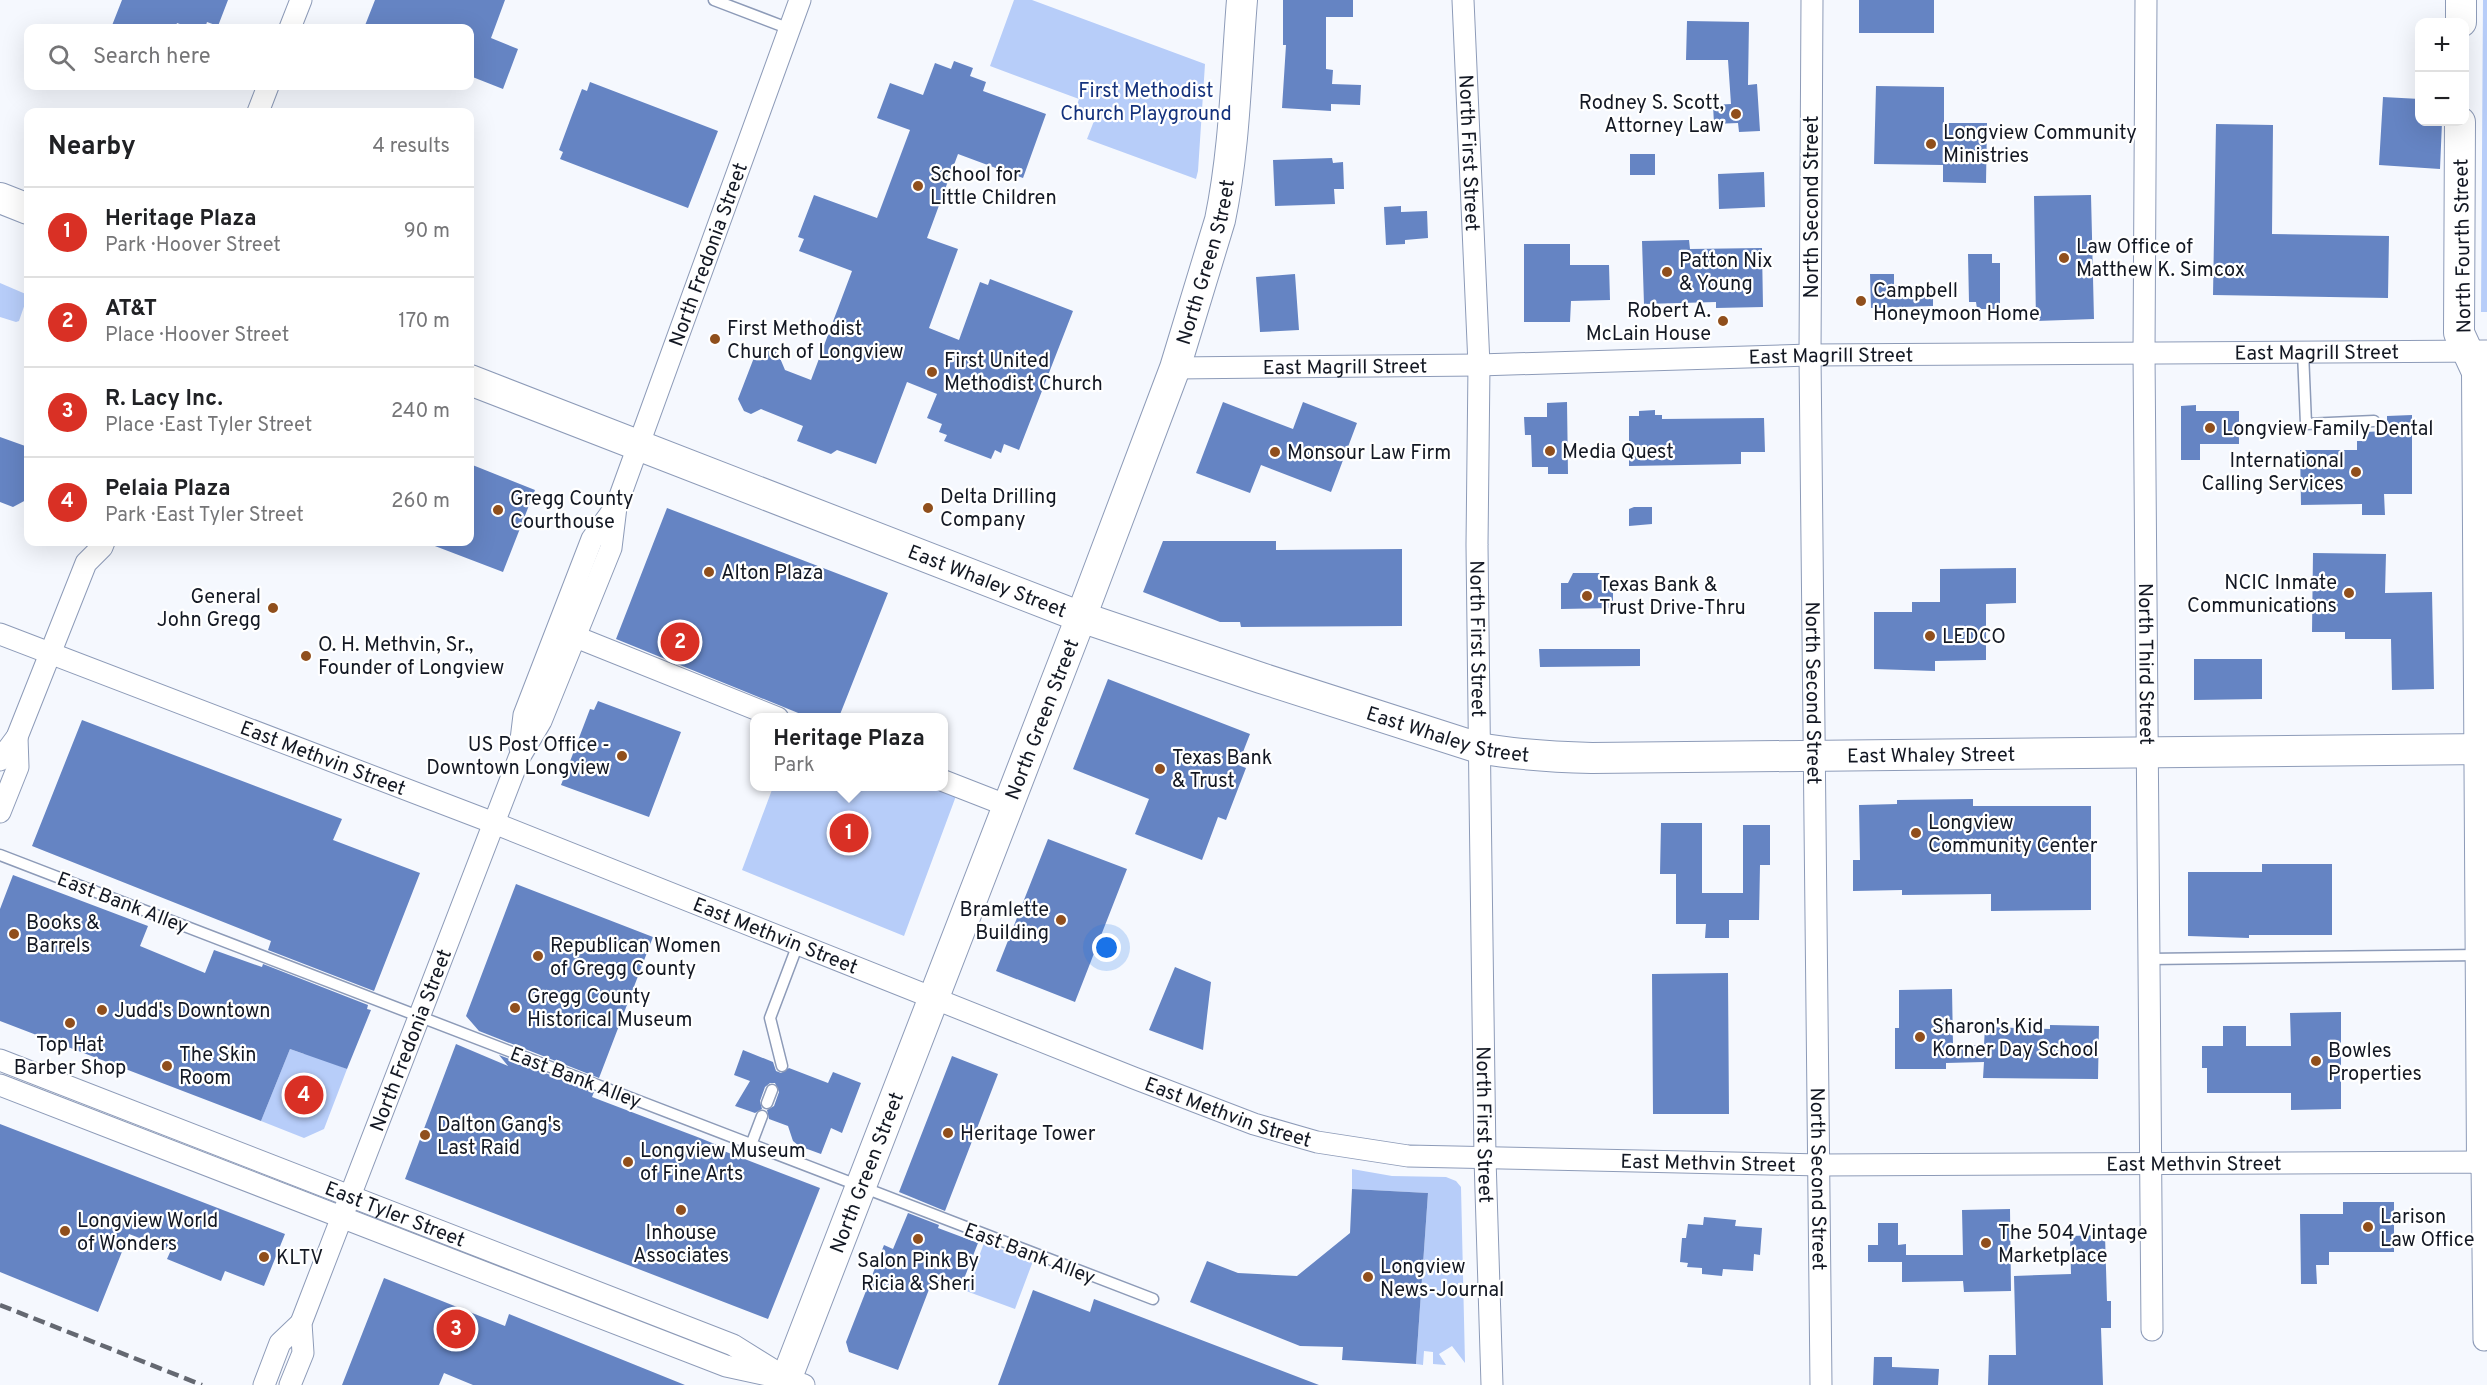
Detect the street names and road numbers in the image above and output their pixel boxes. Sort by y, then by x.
street label: North First Street [1451,74,1484,232]
street label: North Second Street [1800,116,1826,298]
street label: North Fourth Street [2449,158,2479,334]
street label: North Fredonia Street [664,160,755,350]
street label: North Green Street [1172,178,1242,348]
street label: East Magrill Street [2234,341,2399,367]
street label: East Magrill Street [1748,343,1913,372]
street label: East Magrill Street [1263,355,1427,382]
street label: East Whaley Street [904,540,1070,625]
street label: North First Street [1462,560,1490,717]
street label: North Third Street [2131,583,2158,745]
street label: North Second Street [1798,601,1826,785]
street label: North Green Street [1000,635,1086,804]
street label: East Whaley Street [1363,702,1530,770]
street label: East Methvin Street [236,716,409,803]
street label: East Whaley Street [1847,743,2015,770]
street label: East Bank Alley [53,867,192,941]
street label: East Methvin Street [689,893,861,982]
street label: North Fredonia Street [365,946,459,1136]
street label: East Bank Alley [506,1042,645,1116]
street label: North First Street [1468,1046,1497,1204]
street label: East Methvin Street [1140,1072,1314,1155]
street label: North Second Street [1803,1087,1831,1271]
street label: North Green Street [825,1089,911,1257]
street label: East Methvin Street [1620,1150,1796,1179]
street label: East Methvin Street [2106,1152,2282,1179]
street label: East Tyler Street [321,1177,468,1255]
street label: East Bank Alley [960,1218,1099,1292]

